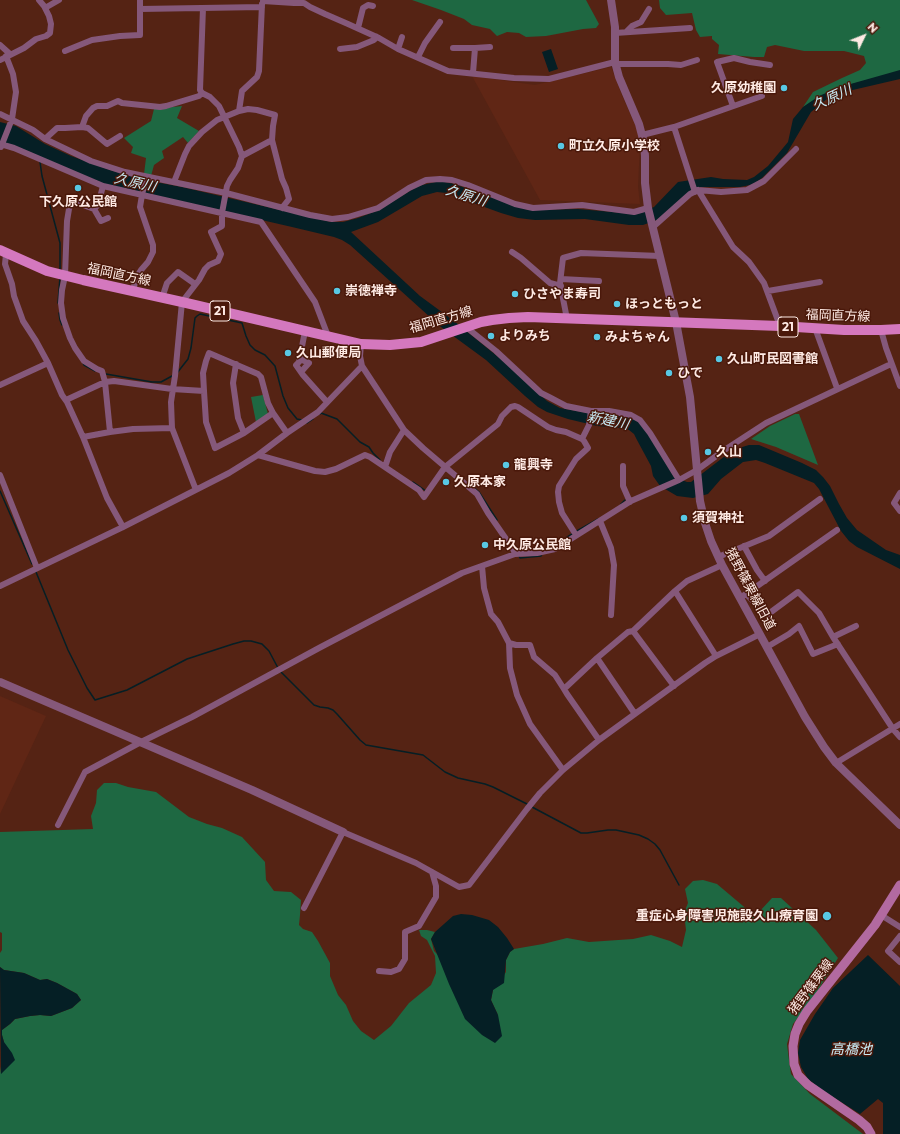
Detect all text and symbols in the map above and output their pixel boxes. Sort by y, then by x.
north arrow [844,16,884,56]
text: N [865,20,881,36]
place label: 久原幼稚園 [711,80,776,96]
water label: 久原川 [809,82,855,114]
marker: 久原幼稚園 [779,83,789,93]
place label: 町立久原小学校 [569,138,660,154]
marker: 町立久原小学校 [556,141,566,151]
water label: 久原川 [113,170,157,196]
water label: 久原川 [443,182,489,210]
marker: 下久原公民館 [73,183,83,193]
place label: 下久原公民館 [39,194,117,210]
street label: 福岡直方線 [86,261,152,289]
place label: 崇徳禅寺 [345,283,397,299]
marker: 崇徳禅寺 [332,286,342,296]
place label: ひさやま寿司 [523,286,601,302]
marker: ひさやま寿司 [510,289,520,299]
place label: ほっともっと [625,296,703,312]
marker: ほっともっと [612,299,622,309]
road number: 21 [210,301,230,321]
street label: 福岡直方線 [408,304,474,336]
street label: 福岡直方線 [805,307,871,325]
road number: 21 [778,317,798,337]
place label: よりみち [499,328,551,344]
place label: みよちゃん [605,329,670,345]
marker: よりみち [486,331,496,341]
marker: みよちゃん [592,332,602,342]
place label: 久山郵便局 [296,345,361,361]
marker: 久山郵便局 [283,348,293,358]
place label: 久山町民図書館 [727,351,818,367]
marker: 久山町民図書館 [714,354,724,364]
place label: ひで [677,365,703,381]
marker: ひで [664,368,674,378]
water label: 新建川 [586,408,630,434]
place label: 久山 [716,444,742,460]
marker: 久山 [703,447,713,457]
place label: 龍興寺 [514,457,553,473]
marker: 龍興寺 [501,460,511,470]
place label: 久原本家 [454,474,506,490]
marker: 久原本家 [441,477,451,487]
place label: 須賀神社 [692,510,744,526]
marker: 須賀神社 [679,513,689,523]
place label: 中久原公民館 [493,537,571,553]
marker: 中久原公民館 [480,540,490,550]
street label: 猪野篠栗線旧道 [722,545,778,633]
place label: 重症心身障害児施設久山療育園 [636,908,818,924]
marker: 重症心身障害児施設久山療育園 [821,910,833,922]
street label: 猪野篠栗線 [785,956,837,1018]
water label: 高橋池 [830,1042,872,1058]

